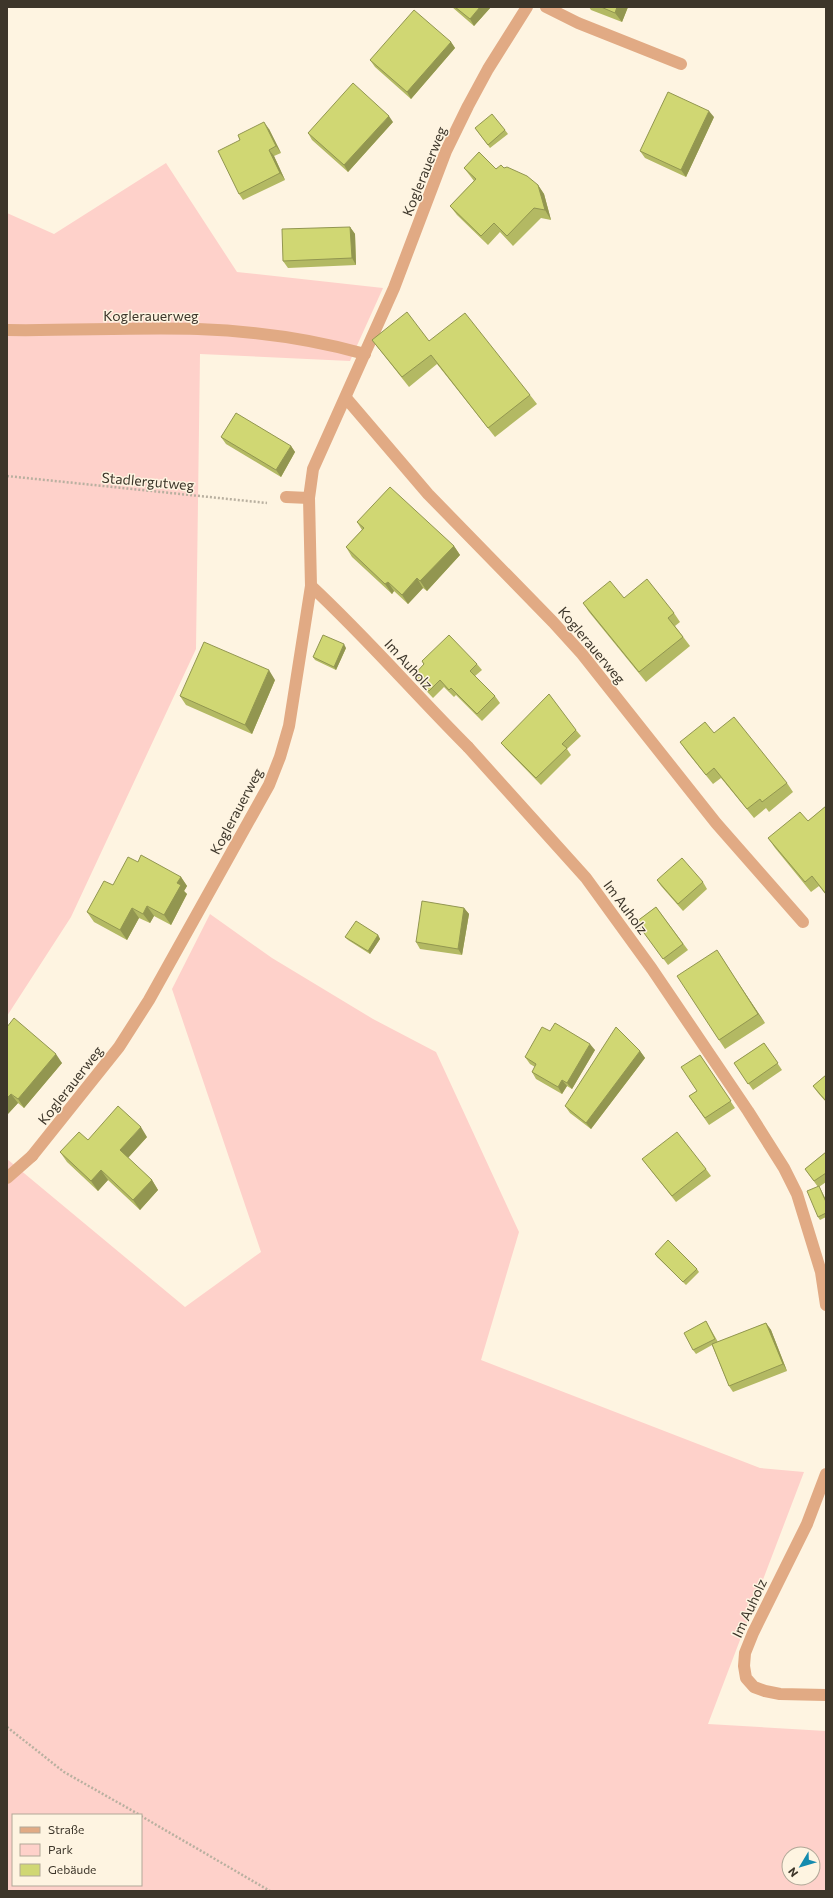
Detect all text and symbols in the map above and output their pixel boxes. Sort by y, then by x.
street label: Koglerauerweg [398,123,450,218]
street label: Koglerauerweg [103,307,199,324]
street label: Stadlergutweg [101,468,195,494]
street label: Koglerauerweg [555,603,629,687]
street label: Im Auholz [381,635,437,693]
street label: Koglerauerweg [206,765,266,857]
street label: Im Auholz [600,877,652,937]
street label: Koglerauerweg [34,1042,106,1128]
street label: Im Auholz [728,1576,770,1640]
legend [12,1814,142,1886]
text: Straße [48,1822,84,1836]
text: Park [48,1842,74,1856]
north arrow [781,1846,821,1886]
text: Gebäude [48,1862,96,1876]
text: N [785,1865,800,1880]

